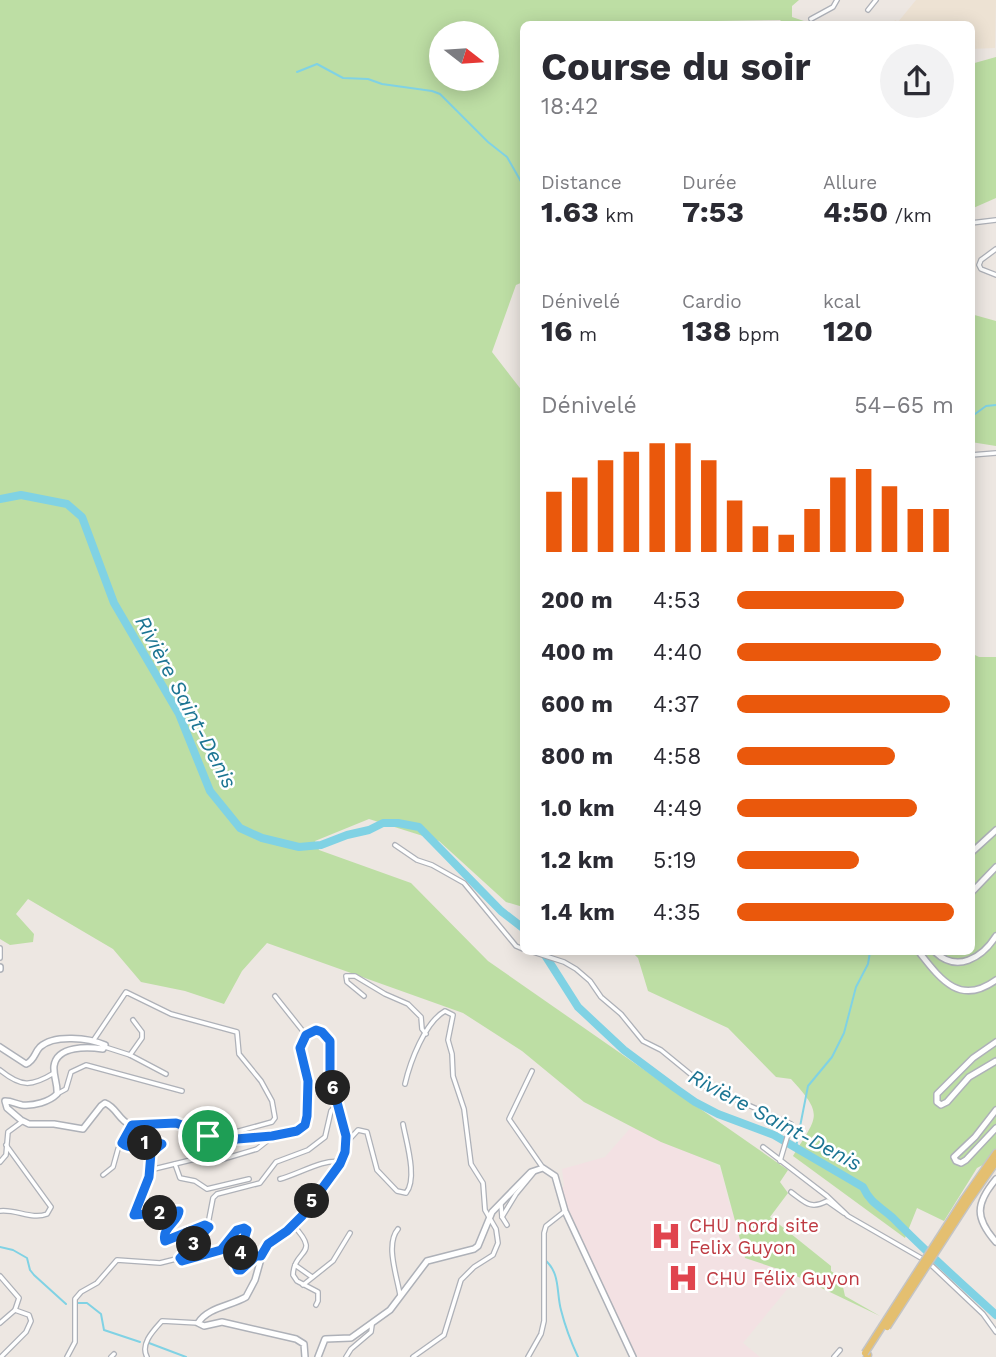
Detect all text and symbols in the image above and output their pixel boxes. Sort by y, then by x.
north arrow [429,21,499,91]
map controls [429,21,499,91]
button: share [880,44,954,118]
text: Course du soir [541,45,811,89]
text: 18:42 [541,93,598,120]
text: Distance [541,171,622,194]
text: Durée [682,171,737,194]
text: Allure [823,171,877,194]
text: 1.63 [541,194,599,229]
text: 7:53 [682,194,744,229]
text: 4:50 [823,194,888,229]
text: km [599,204,634,227]
text: /km [888,204,932,227]
text: Dénivelé [541,290,620,313]
text: Cardio [682,290,742,313]
text: kcal [823,290,861,313]
text: 16 [541,313,572,348]
text: 138 [682,313,732,348]
text: 120 [823,313,873,348]
text: m [572,323,597,346]
text: bpm [732,323,780,346]
text: Dénivelé [541,392,637,419]
text: 54–65 m [854,392,954,419]
text: 200 m [541,587,613,614]
text: 4:53 [653,587,701,614]
water label: Rivière Saint-Denis [130,611,243,793]
text: 400 m [541,639,614,666]
text: 4:40 [653,639,702,666]
text: 600 m [541,691,613,718]
text: 4:37 [653,691,699,718]
text: 800 m [541,743,613,770]
text: 4:58 [653,743,701,770]
text: 1.0 km [541,795,615,822]
text: 4:49 [653,795,702,822]
text: 1.2 km [541,847,614,874]
text: 5:19 [653,847,696,874]
text: 1.4 km [541,899,615,926]
text: 4:35 [653,899,701,926]
water label: Rivière Saint-Denis [685,1063,866,1176]
pin: 6 [316,1070,350,1106]
text: 6 [327,1076,338,1099]
pin [178,1106,238,1166]
icon: arrive [189,1117,227,1155]
pin: 1 [128,1126,162,1160]
text: 1 [140,1131,149,1154]
pin: 5 [294,1184,330,1218]
text: 5 [306,1189,317,1212]
pin: 2 [142,1196,178,1230]
text: 2 [154,1201,165,1224]
place label: CHU nord site Felix Guyon [689,1214,819,1259]
hospital icon: CHU nord site Felix Guyon [649,1219,683,1253]
pin: 3 [176,1226,212,1262]
text: 3 [188,1232,199,1255]
pin: 4 [224,1236,258,1270]
text: 4 [234,1241,247,1264]
hospital icon: CHU Félix Guyon [666,1261,700,1295]
place label: CHU Félix Guyon [706,1267,860,1290]

